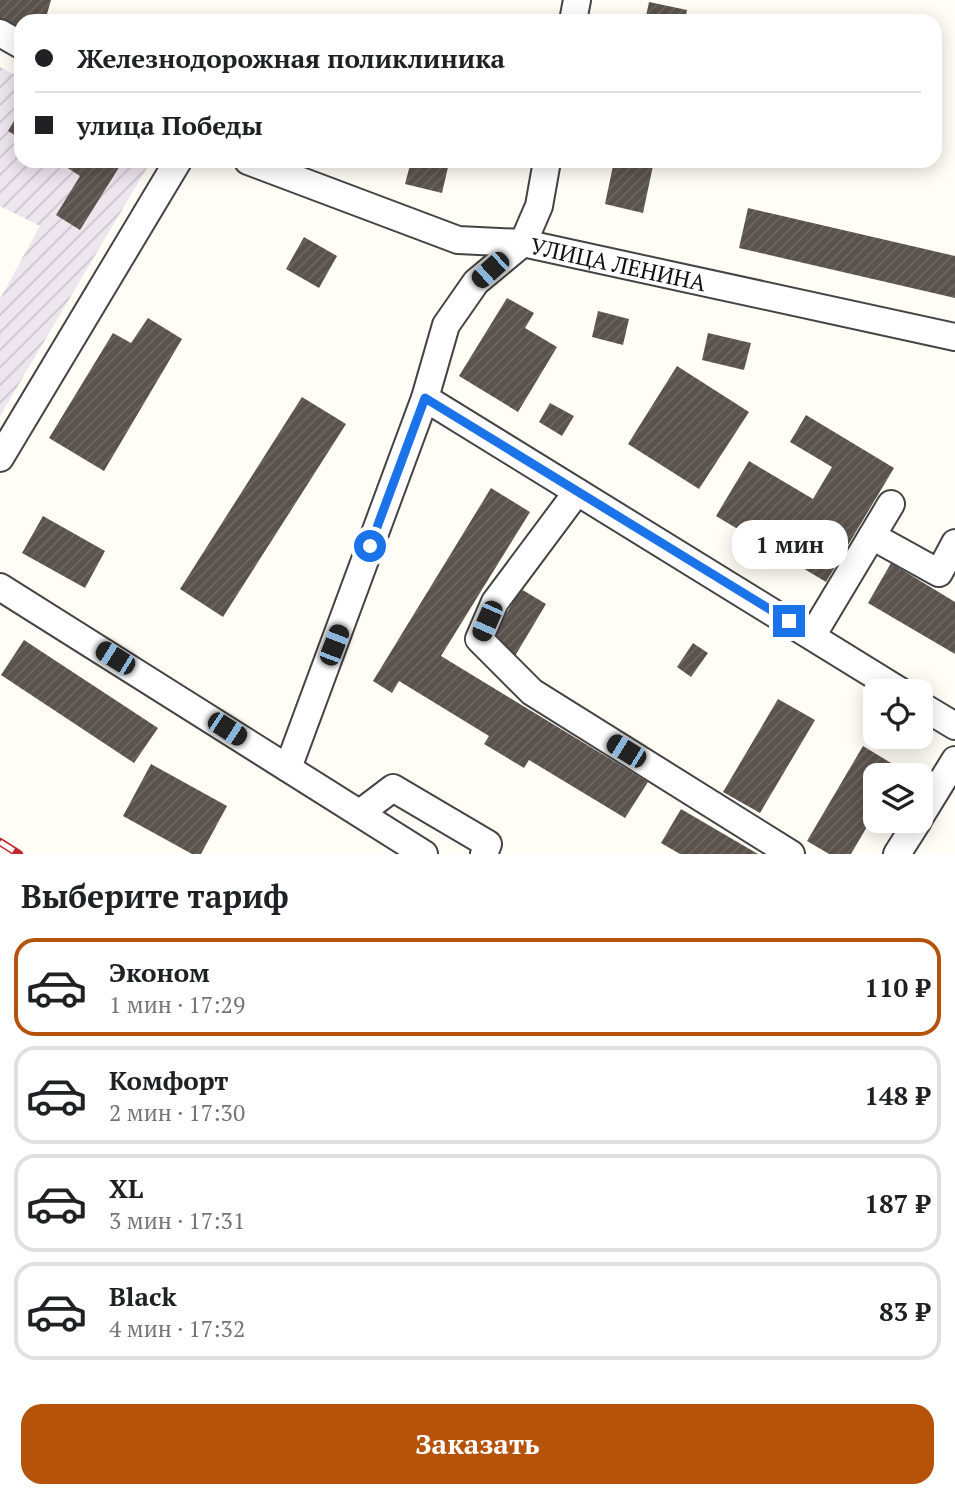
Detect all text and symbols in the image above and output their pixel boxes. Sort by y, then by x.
text: Железнодорожная поликлиника [77,41,505,75]
text: улица Победы [77,108,263,142]
street label: УЛИЦА ЛЕНИНА [528,230,709,298]
car [468,248,513,292]
callout: 1 мин [731,520,847,568]
text: 1 мин [756,529,824,560]
route start [354,530,386,562]
car [469,598,506,644]
route end [773,605,805,637]
car [317,622,352,668]
car [92,638,139,678]
map controls [863,679,933,833]
button: locate [863,679,933,749]
car [204,709,251,749]
car [603,731,650,771]
button: layers [863,763,933,833]
text: Выберите тариф [21,875,289,917]
text: Эконом [109,955,210,989]
icon: car [25,956,88,1019]
text: 110 ₽ [864,970,930,1004]
text: 1 мин · 17:29 [109,989,245,1020]
text: Комфорт [109,1063,228,1097]
icon: car [25,1064,88,1127]
text: 148 ₽ [864,1078,930,1112]
text: 2 мин · 17:30 [109,1097,245,1128]
text: XL [109,1171,143,1205]
icon: car [25,1172,88,1235]
text: 187 ₽ [864,1186,930,1220]
text: 3 мин · 17:31 [109,1205,245,1236]
text: Black [109,1279,177,1313]
icon: car [25,1280,88,1343]
text: 83 ₽ [879,1294,930,1328]
text: 4 мин · 17:32 [109,1313,245,1344]
button: Заказать [21,1404,934,1484]

